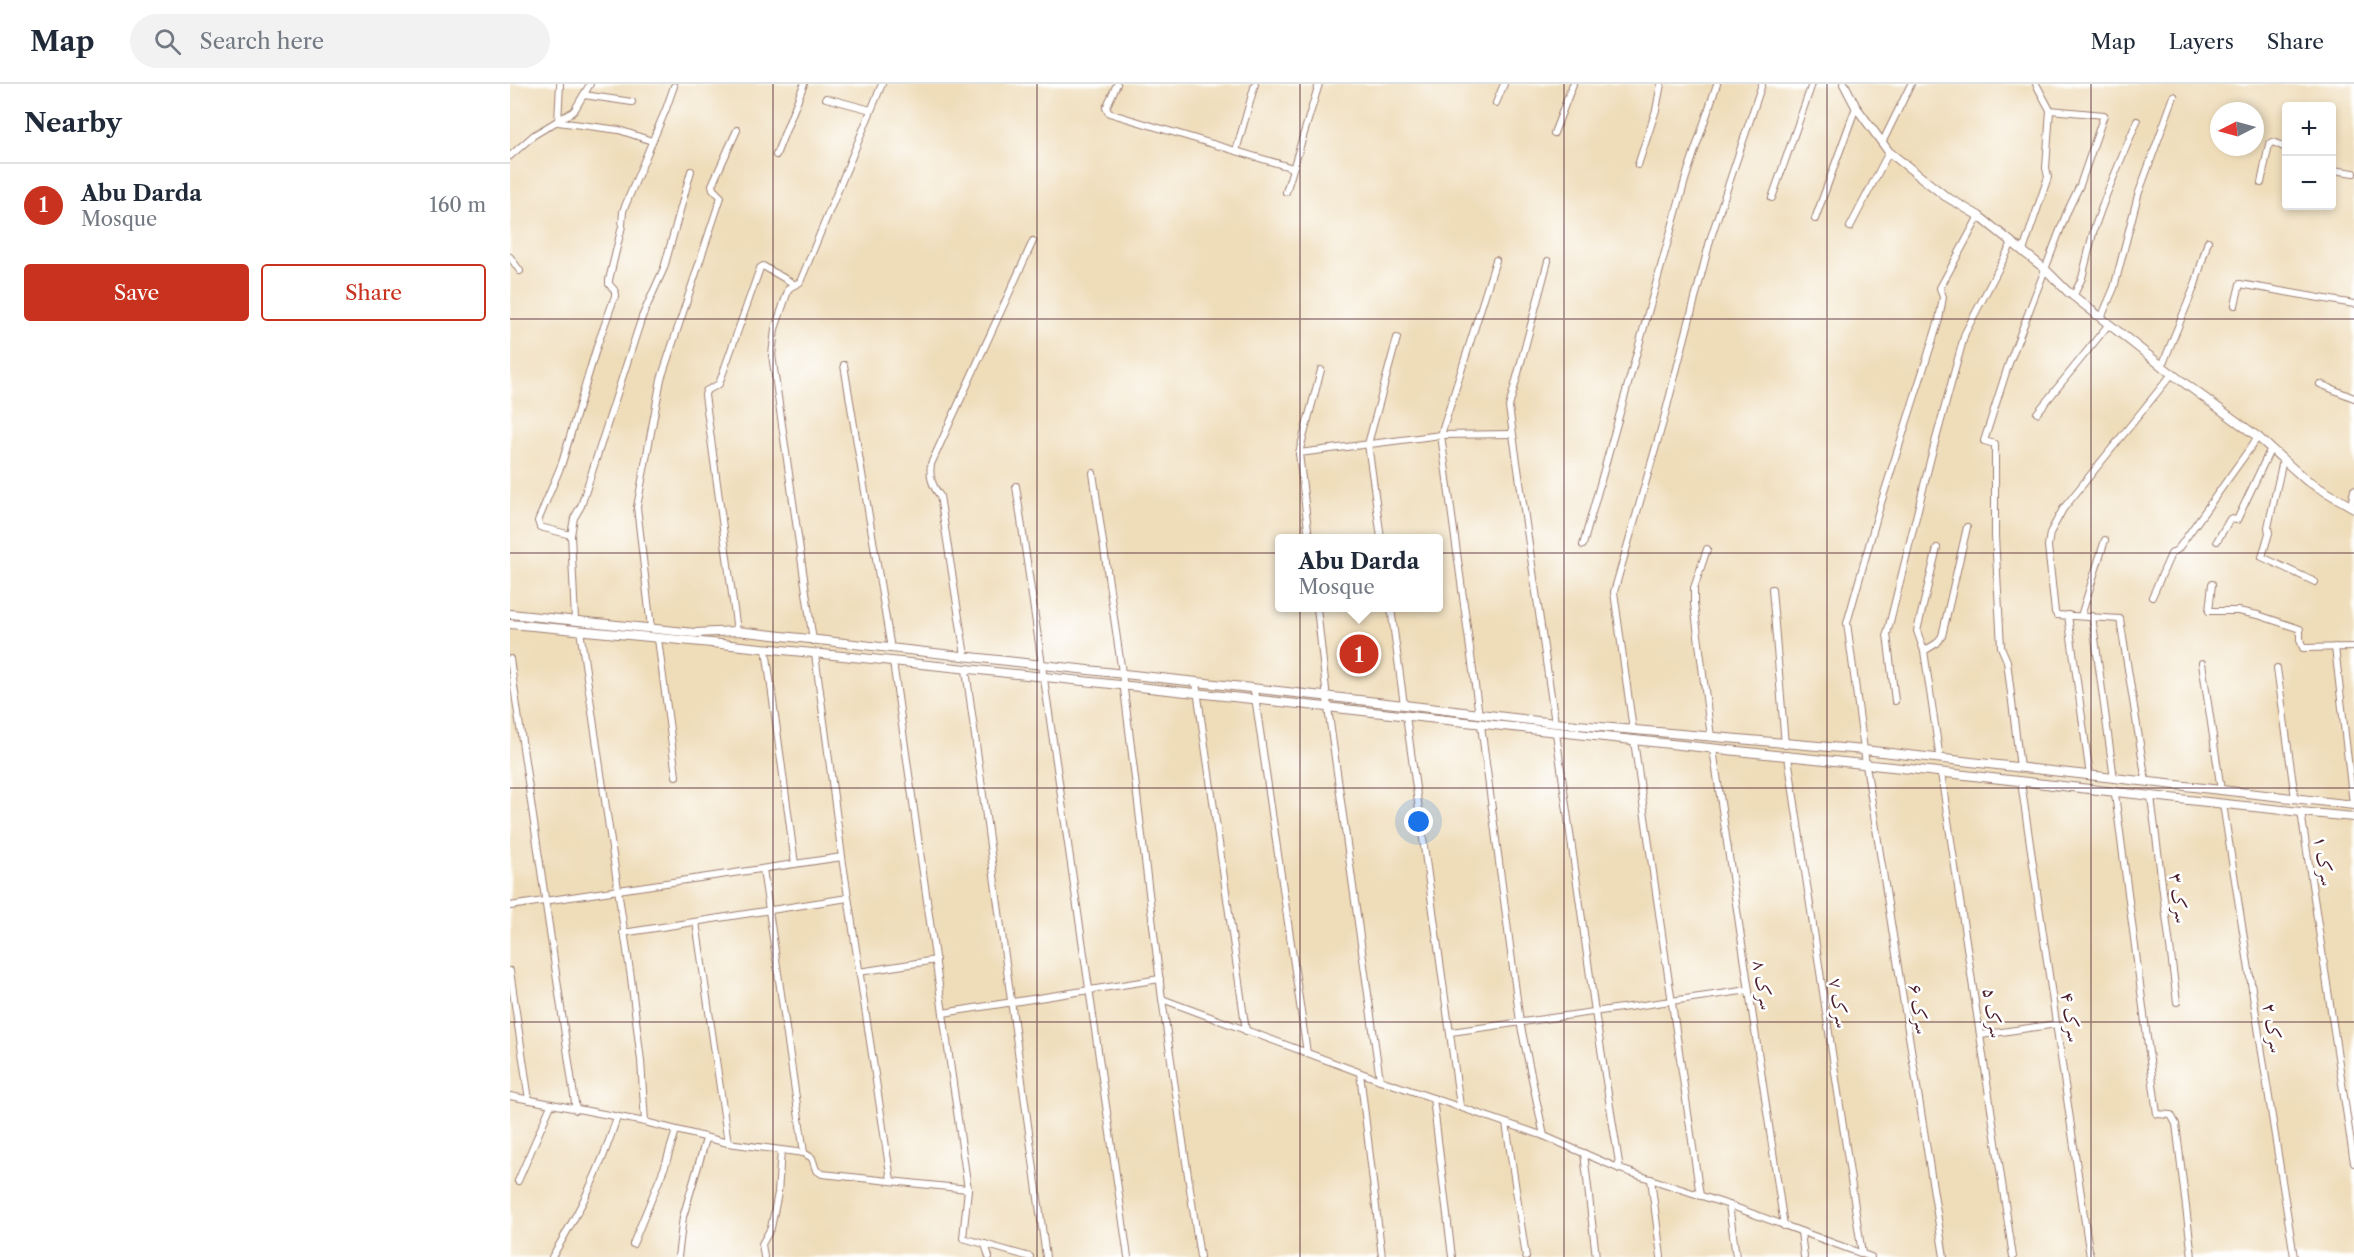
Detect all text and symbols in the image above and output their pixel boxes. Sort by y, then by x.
search box [130,14,550,68]
text: Map [30,24,94,58]
icon: search [151,25,184,58]
text: Search here [199,28,324,55]
text: Map [2091,29,2136,54]
text: Layers [2169,29,2234,54]
text: Share [2267,29,2324,54]
north arrow [2210,102,2264,156]
map controls [2282,102,2336,210]
button: + [2282,102,2336,156]
text: Nearby [24,107,122,139]
button: − [2282,156,2336,210]
text: Abu Darda [81,180,202,207]
text: 1 [39,193,48,217]
text: 160 m [429,193,486,217]
text: Mosque [81,207,157,231]
button: Save [24,264,249,321]
button: Share [261,264,486,321]
popup [1275,534,1443,612]
text: Abu Darda [1298,548,1420,575]
text: Mosque [1298,575,1375,599]
pin: 1 [1340,632,1378,676]
your location [1404,807,1433,836]
street label: سرک ۱ [2308,834,2339,888]
street label: سرک ۳ [2164,872,2193,925]
street label: سرک ۸ [1747,958,1778,1012]
street label: سرک ۷ [1824,976,1853,1030]
street label: سرک ۶ [1904,982,1933,1036]
street label: سرک ۵ [1977,986,2008,1040]
street label: سرک ۴ [2056,990,2085,1044]
street label: سرک ۲ [2257,1001,2288,1055]

